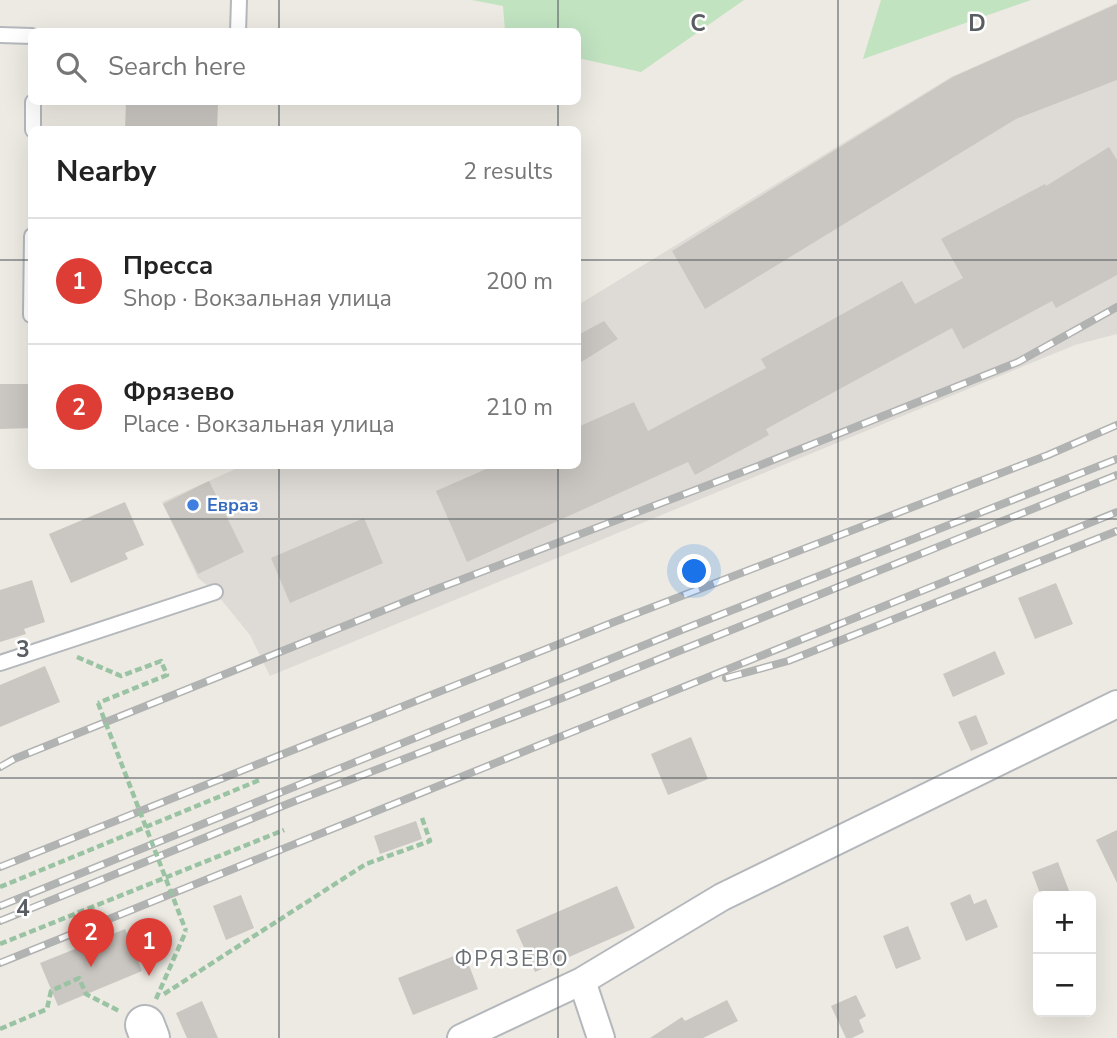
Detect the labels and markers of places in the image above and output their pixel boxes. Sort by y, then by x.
place label: Евраз [207,493,258,517]
marker: Евраз [185,497,201,513]
pin: 2 [68,909,114,967]
pin: 1 [126,918,172,976]

